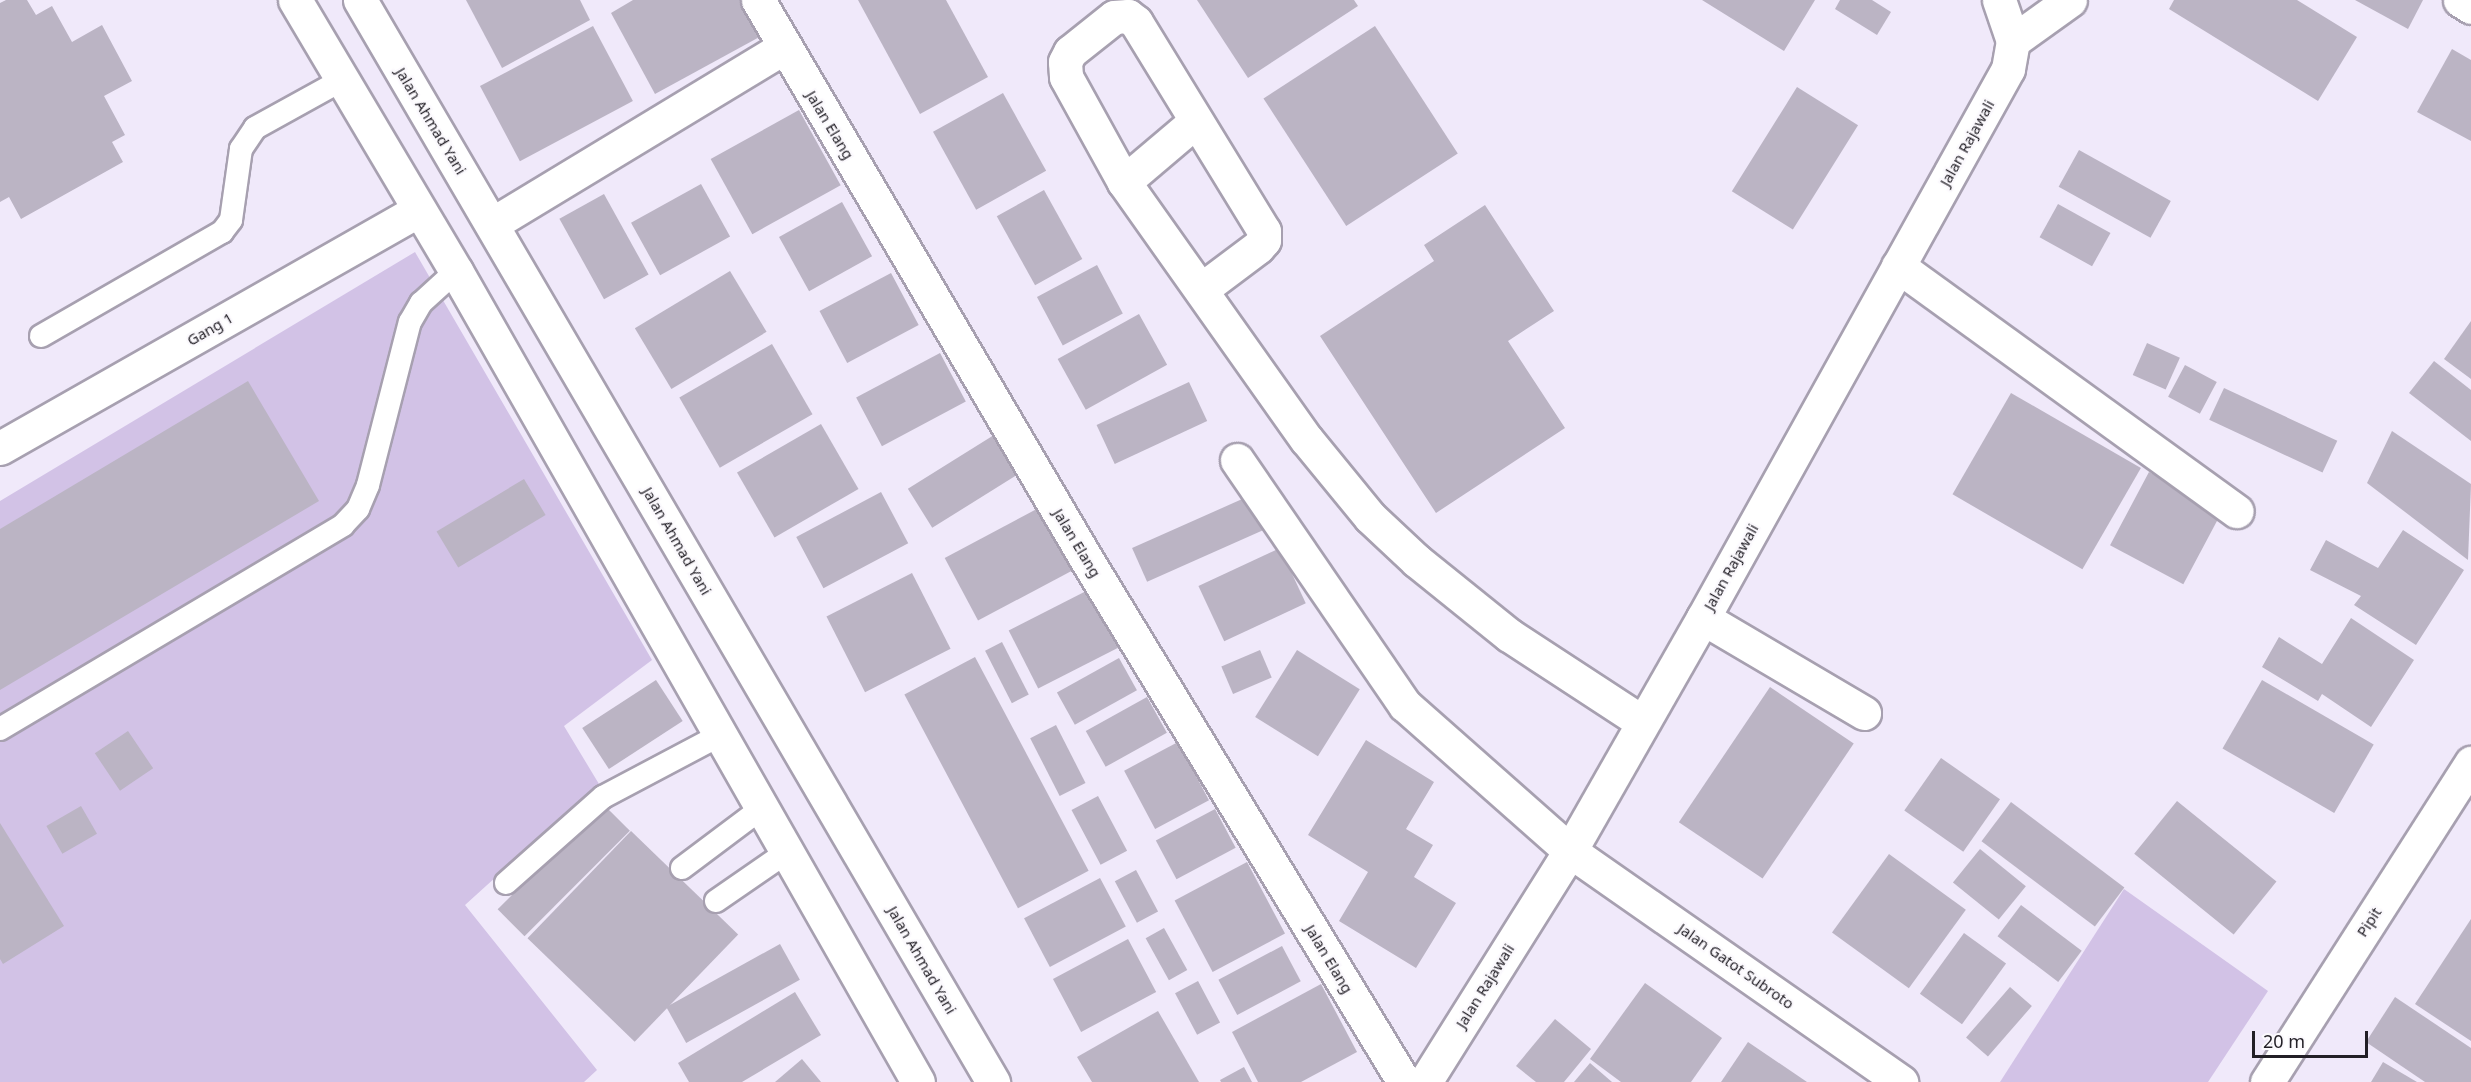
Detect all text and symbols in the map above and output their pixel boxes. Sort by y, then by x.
street label: Jalan Ahmad Yani [392,64,470,178]
street label: Jalan Elang [802,87,858,163]
street label: Jalan Rajawali [1936,97,1998,189]
street label: Gang 1 [184,309,236,349]
street label: Jalan Ahmad Yani [639,484,715,598]
street label: Jalan Elang [1049,505,1105,581]
street label: Jalan Rajawali [1700,521,1762,613]
street label: Jalan Ahmad Yani [884,903,960,1017]
street label: Pipit [2353,904,2385,940]
street label: Jalan Gatot Subroto [1675,919,1797,1013]
street label: Jalan Elang [1301,921,1357,997]
street label: Jalan Rajawali [1452,941,1518,1031]
scale bar [2255,1019,2370,1057]
text: 20 m [2263,1029,2305,1053]

